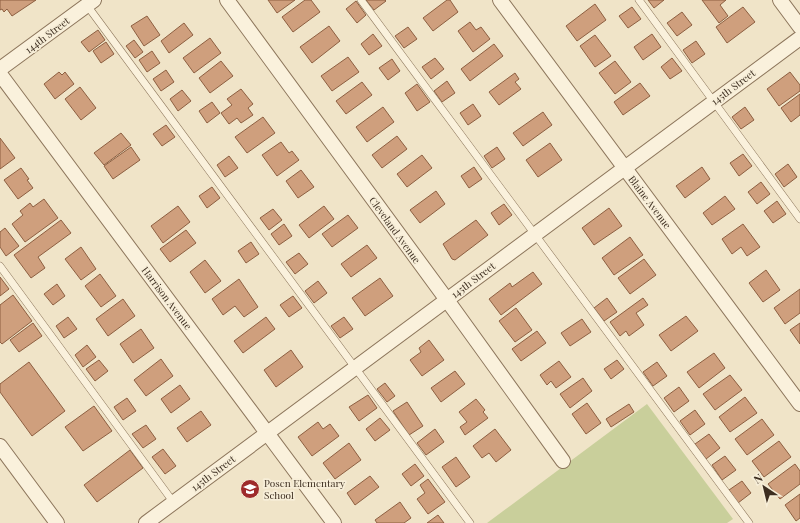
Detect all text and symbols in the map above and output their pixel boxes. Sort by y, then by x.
street label: 144th Street [22,13,72,56]
street label: 145th Street [708,66,758,108]
street label: Blaine Avenue [625,173,675,231]
street label: Cleveland Avenue [366,194,424,266]
street label: 145th Street [448,259,498,301]
street label: Harrison Avenue [139,264,195,332]
street label: 145th Street [188,452,238,494]
north arrow [744,467,784,507]
text: N [750,470,766,487]
place label: Posen Elementary School [264,476,345,502]
school or university icon: Posen Elementary School [239,478,261,500]

